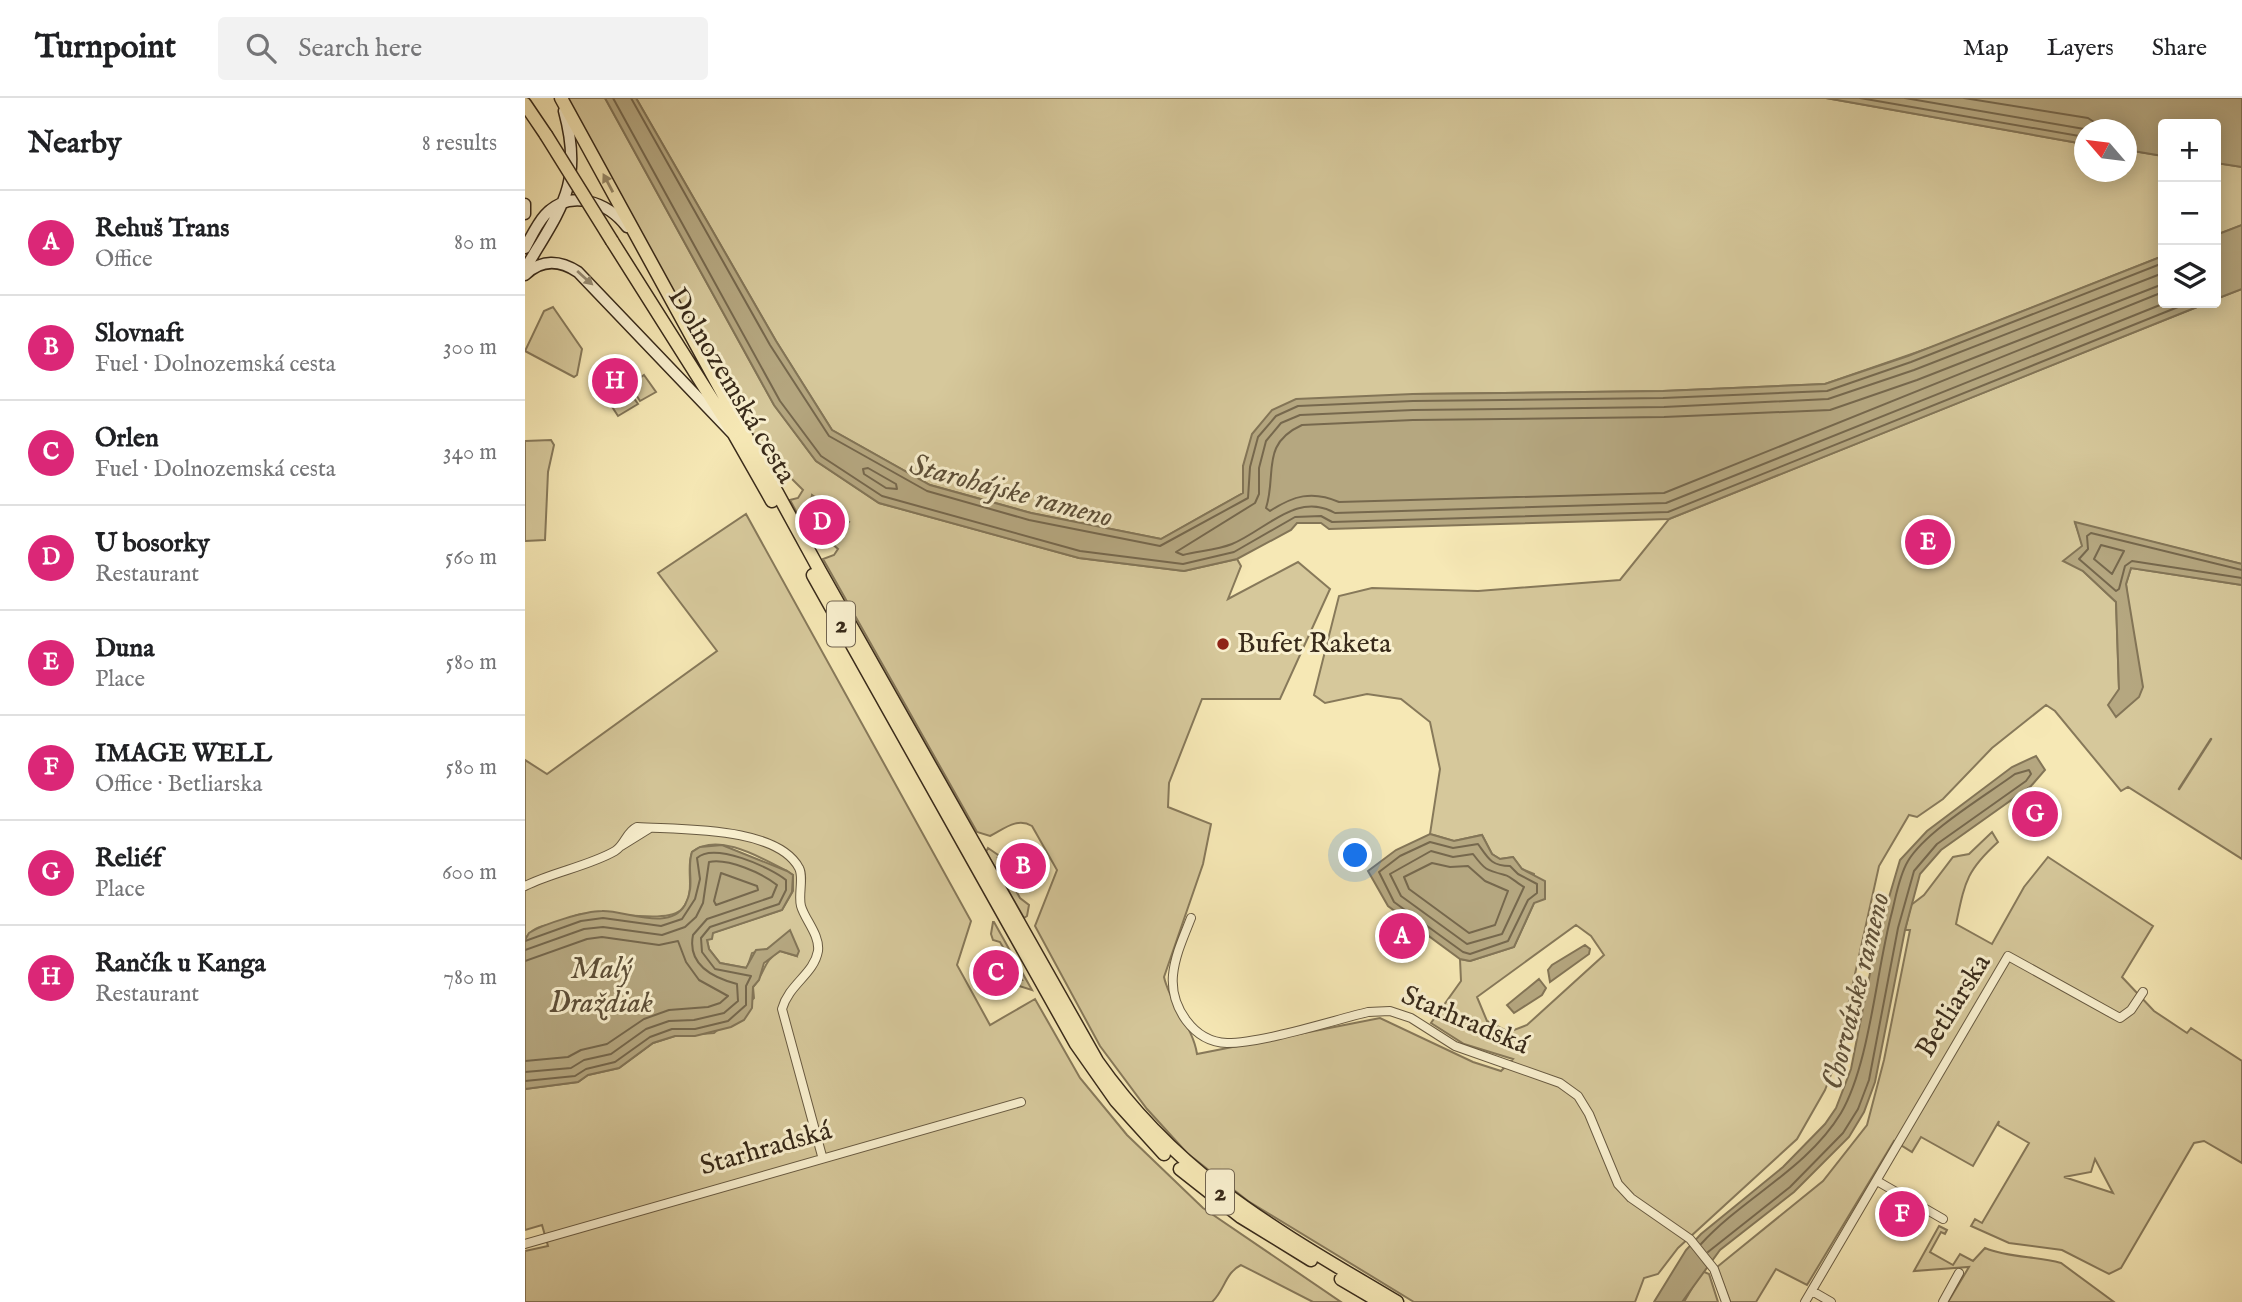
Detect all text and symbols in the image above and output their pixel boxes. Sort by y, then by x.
search box [218,17,708,80]
text: Turnpoint [35,27,176,69]
icon: search [242,29,280,67]
text: Search here [298,32,422,65]
text: Map [1963,33,2009,64]
text: Layers [2047,33,2114,64]
text: Share [2152,33,2207,64]
north arrow [2074,119,2137,182]
map controls [2158,119,2221,308]
button: + [2158,119,2221,182]
text: Nearby [28,125,121,163]
text: 8 results [422,129,497,158]
one-way arrow [602,172,614,192]
button: − [2158,182,2221,245]
text: Rehuš Trans [95,212,229,245]
text: A [43,228,59,257]
text: 80 m [454,228,497,257]
text: Office [95,245,152,274]
button: layers [2158,245,2221,308]
one-way arrow [576,270,593,286]
street label: Dolnozemská cesta [659,282,804,491]
text: Slovnaft [95,317,184,350]
text: B [43,333,59,362]
text: 300 m [443,333,497,362]
text: Fuel · Dolnozemská cesta [95,350,336,379]
pin: H [592,355,638,407]
text: Orlen [95,422,159,455]
text: C [43,438,59,467]
text: 340 m [443,438,497,467]
water label: Starohájske rameno [905,447,1117,537]
text: Fuel · Dolnozemská cesta [95,455,336,484]
pin: D [799,496,845,548]
pin: E [1905,516,1951,568]
text: U bosorky [95,527,210,560]
text: D [42,543,60,572]
text: 560 m [445,543,497,572]
text: Restaurant [95,560,199,589]
road number: 2 [827,602,855,646]
place label: Bufet Raketa [1237,627,1392,662]
text: Duna [95,632,154,665]
marker: Bufet Raketa [1215,636,1231,652]
text: E [43,648,59,677]
text: 580 m [446,648,497,677]
text: Place [95,665,145,694]
text: IMAGE WELL [95,737,272,770]
text: F [44,753,58,782]
text: 580 m [446,753,497,782]
text: Office · Betliarska [95,770,262,799]
pin: G [2012,788,2058,840]
your location [1338,838,1372,872]
pin: B [1000,840,1046,892]
text: Reliéf [95,842,162,875]
text: G [42,858,60,887]
text: 600 m [442,858,497,887]
text: Place [95,875,145,904]
water label: Chorvátske rameno [1814,889,1900,1093]
pin: A [1379,910,1425,962]
text: Rančík u Kanga [95,947,266,980]
pin: C [973,947,1019,999]
street label: Betliarska [1909,947,2000,1064]
water label: Malý Draždiak [549,951,653,1023]
text: H [41,963,61,992]
text: 780 m [443,963,497,992]
street label: Starhradská [1396,978,1535,1064]
text: Restaurant [95,980,199,1009]
street label: Starhradská [696,1113,837,1184]
road number: 2 [1206,1170,1234,1214]
pin: F [1879,1188,1925,1240]

